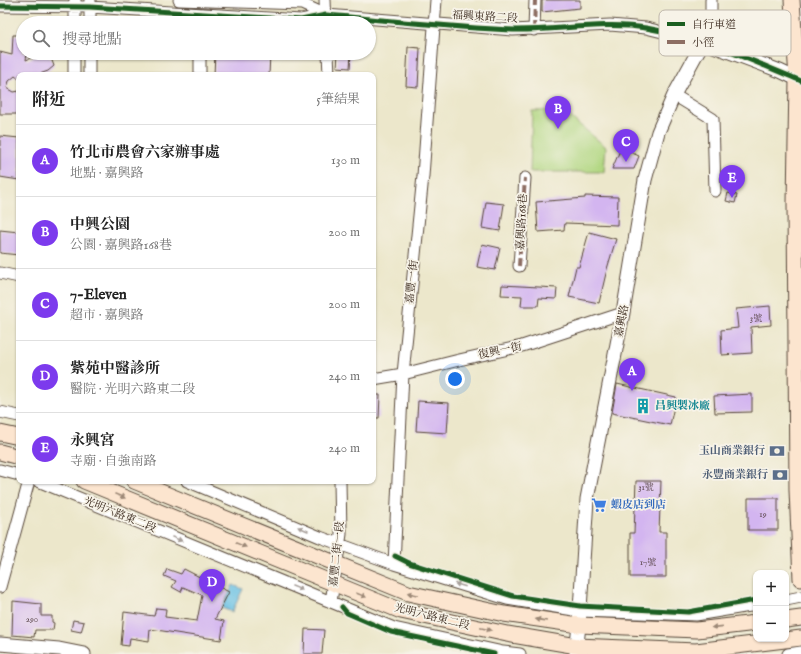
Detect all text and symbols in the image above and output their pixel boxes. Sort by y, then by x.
street label: 福興東路二段 [452,8,518,26]
legend [659,10,791,56]
search box [16,16,376,60]
text: 自行車道 [692,18,736,32]
icon: search [30,27,52,49]
text: 搜尋地點 [62,30,122,49]
text: 小徑 [692,36,714,50]
text: 附近 [32,90,66,111]
text: 5筆結果 [316,91,360,108]
pin: B [545,96,571,129]
pin: C [613,129,639,162]
text: 竹北市農會六家辦事處 [70,143,220,162]
text: A [41,152,49,169]
text: 130 m [331,152,360,169]
text: 地點 · 嘉興路 [70,165,144,182]
pin: E [719,165,745,198]
street label: 嘉興路168巷 [514,193,530,251]
text: 中興公園 [70,215,130,234]
text: B [41,224,49,241]
text: 200 m [328,224,360,241]
text: 公園 · 嘉興路168巷 [70,237,172,254]
street label: 嘉豐一街 [403,259,421,305]
text: 7-Eleven [70,285,127,304]
text: C [40,296,50,313]
text: 200 m [328,296,360,313]
street label: 嘉興路 [612,303,632,339]
text: 超市 · 嘉興路 [70,307,144,324]
house number: 3號 [750,313,762,324]
street label: 復興一街 [477,340,523,362]
pin: A [619,358,645,391]
text: 紫苑中醫診所 [70,359,160,378]
text: D [40,368,50,385]
text: 240 m [328,368,360,385]
your location [445,369,465,389]
text: 醫院 · 光明六路東二段 [70,381,196,398]
building icon: 昌興製冰廠 [634,397,652,415]
place label: 昌興製冰廠 [655,399,710,413]
text: 永興宮 [70,431,115,450]
text: E [40,440,50,457]
text: 240 m [328,440,360,457]
bank icon: 玉山商業銀行 [768,442,786,460]
place label: 玉山商業銀行 [699,444,765,458]
text: 寺廟 · 自強南路 [70,453,157,470]
bank icon: 永豐商業銀行 [771,466,789,484]
place label: 永豐商業銀行 [702,468,768,482]
house number: 31號 [638,482,654,493]
one-way arrow [115,493,126,499]
street label: 光明六路東二段 [82,494,158,536]
supermarket icon: 蝦皮店到店 [590,496,608,514]
place label: 蝦皮店到店 [611,498,666,512]
house number: 19 [759,509,767,520]
street label: 嘉豐二街一段 [327,520,347,588]
one-way arrow [296,526,308,532]
one-way arrow [172,536,184,542]
one-way arrow [235,543,247,549]
house number: 17號 [640,557,656,568]
pin: D [199,569,225,602]
map controls [753,570,789,642]
button: + [753,570,789,606]
one-way arrow [454,582,466,588]
one-way arrow [292,585,303,591]
one-way arrow [407,591,420,597]
one-way arrow [355,592,367,598]
street label: 光明六路東二段 [393,601,471,633]
button: − [753,606,789,642]
house number: 290 [26,614,38,625]
one-way arrow [535,617,547,623]
one-way arrow [711,624,723,631]
one-way arrow [479,627,492,633]

